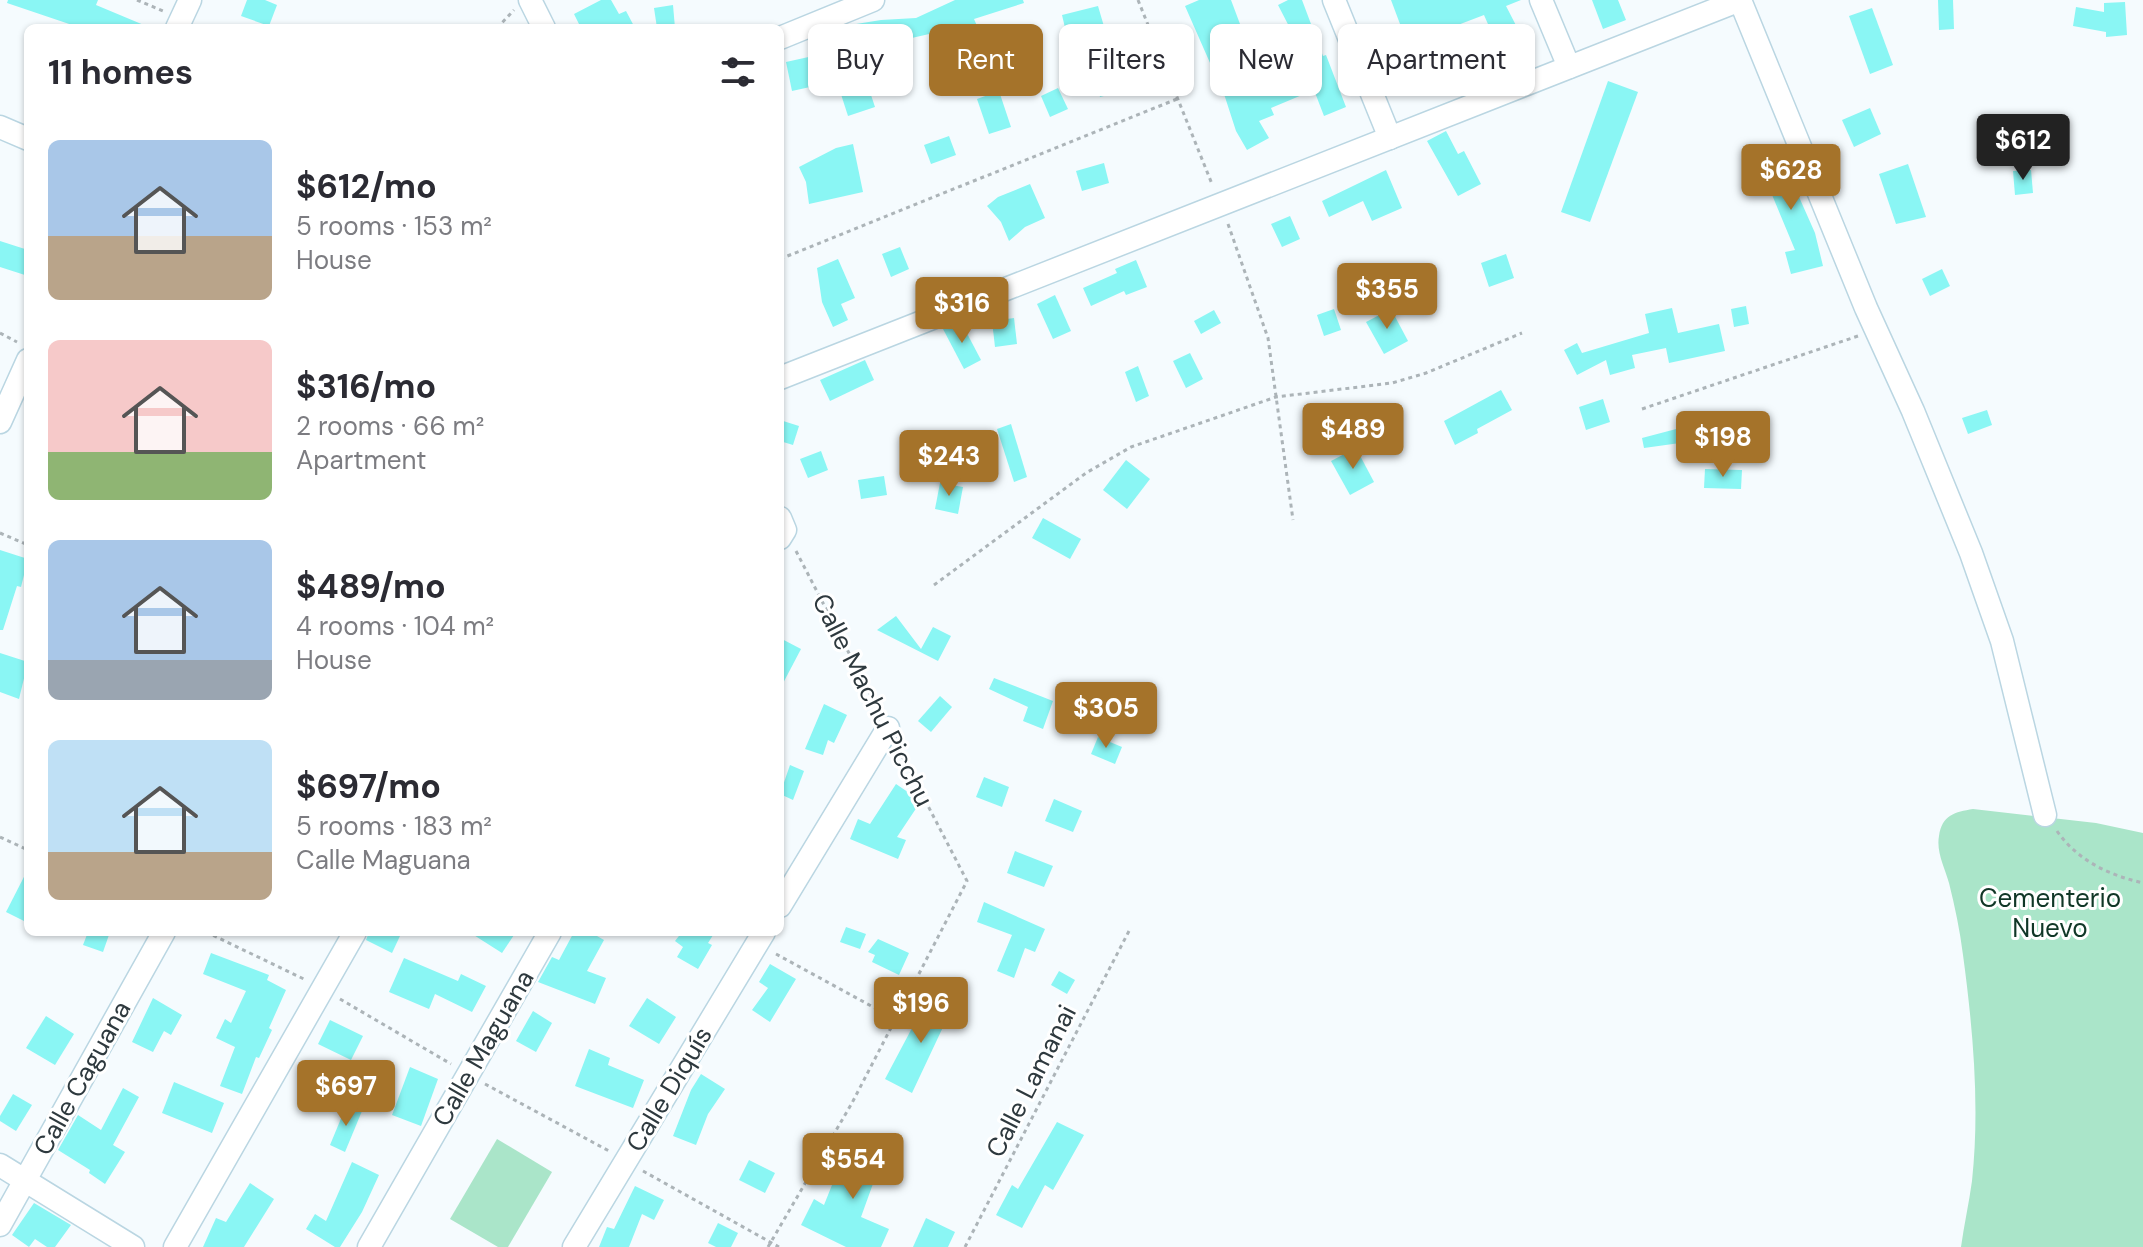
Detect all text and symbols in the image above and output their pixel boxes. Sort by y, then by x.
chip: Buy [808,24,913,96]
chip: Rent [929,24,1043,96]
chip: Filters [1059,24,1194,96]
chip: New [1210,24,1322,96]
chip: Apartment [1338,24,1535,96]
text: 11 homes [48,50,193,95]
icon: filters [716,50,760,94]
pin: $612 [1976,114,2070,182]
text: $612 [1995,123,2051,157]
pin: $628 [1744,144,1838,212]
text: $628 [1759,153,1823,187]
text: $612/mo [296,164,437,209]
icon: home [112,172,208,268]
text: 5 rooms · 153 m² [296,209,492,243]
text: House [296,243,372,277]
pin: $355 [1340,263,1434,331]
text: $355 [1355,272,1419,306]
pin: $316 [915,277,1009,345]
text: $316 [933,286,991,320]
text: $316/mo [296,364,436,409]
icon: home [112,372,208,468]
pin: $489 [1306,403,1400,471]
text: 2 rooms · 66 m² [296,409,484,443]
pin: $198 [1676,411,1770,479]
text: $489 [1321,412,1385,446]
text: $198 [1694,420,1752,454]
pin: $243 [902,430,996,498]
text: $243 [917,439,981,473]
text: Apartment [296,443,427,477]
text: $489/mo [296,564,446,609]
icon: home [112,572,208,668]
street label: Calle Machu Picchu [805,588,941,812]
text: 4 rooms · 104 m² [296,609,494,643]
text: House [296,643,372,677]
pin: $305 [1059,682,1153,750]
text: $305 [1073,691,1139,725]
text: $697/mo [296,764,441,809]
icon: home [112,772,208,868]
text: 5 rooms · 183 m² [296,809,492,843]
text: Calle Maguana [296,843,471,877]
park label: Cementerio Nuevo [1979,881,2121,945]
street label: Calle Maguana [425,964,541,1132]
pin: $196 [874,977,968,1045]
text: $196 [892,986,950,1020]
street label: Calle Caguana [26,995,138,1161]
street label: Calle Lamanai [978,999,1084,1163]
street label: Calle Diquís [618,1020,720,1158]
pin: $697 [299,1060,393,1128]
text: $697 [315,1069,377,1103]
pin: $554 [806,1133,900,1201]
text: $554 [821,1142,885,1176]

